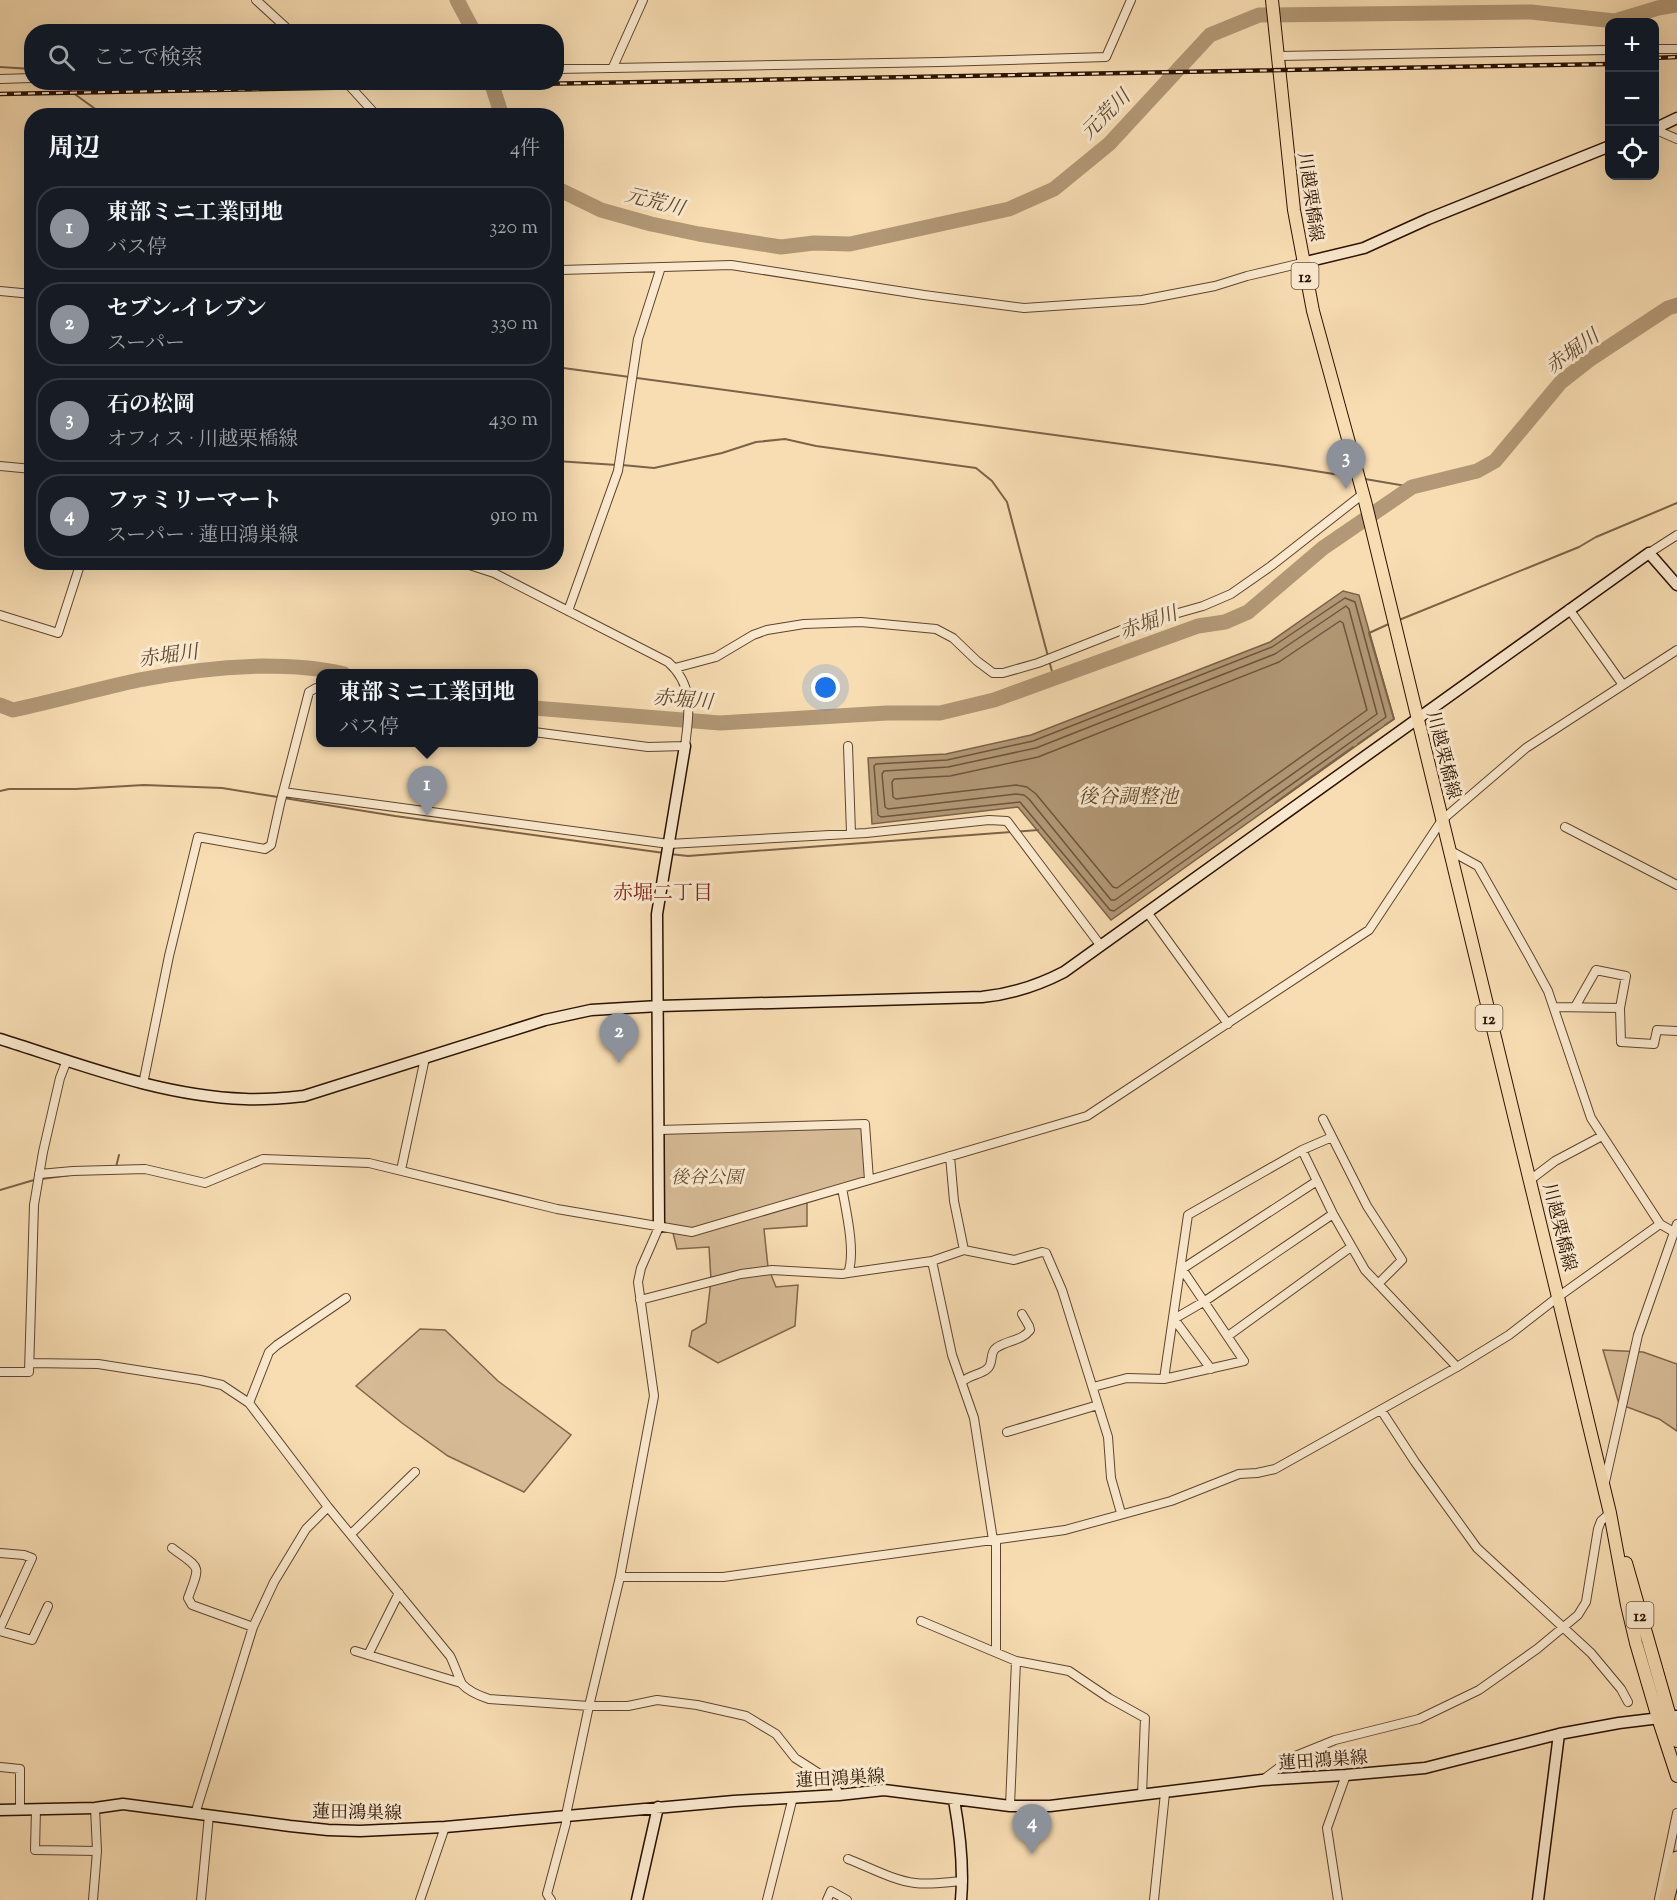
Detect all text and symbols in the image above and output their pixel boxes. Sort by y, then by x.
map controls [1605,18,1659,180]
button: + [1605,18,1659,72]
search box [24,24,564,90]
icon: search [45,41,78,74]
text: ここで検索 [93,43,203,75]
button: − [1605,72,1659,126]
water label: 元荒川 [1075,83,1140,147]
button: locate [1605,126,1659,180]
text: 周辺 [48,131,100,168]
text: 4件 [510,135,540,164]
street label: 川越栗橋線 [1290,151,1328,244]
water label: 元荒川 [622,182,689,225]
text: 東部ミニ工業団地 [107,198,283,230]
text: 1 [66,214,73,243]
text: 320 m [489,214,538,243]
text: バス停 [107,234,167,263]
road number: 12 [1292,263,1318,289]
text: セブン-イレブン [107,294,267,326]
text: 2 [65,310,74,339]
text: 330 m [491,310,538,339]
water label: 赤堀川 [1541,322,1608,382]
text: スーパー [107,330,185,359]
text: 石の松岡 [107,390,195,422]
text: 3 [65,406,74,435]
text: 430 m [489,406,538,435]
text: オフィス · 川越栗橋線 [107,426,298,455]
pin: 3 [1326,440,1366,489]
text: ファミリーマート [107,486,283,518]
text: 4 [64,502,75,531]
text: 910 m [490,502,538,531]
text: スーパー · 蓮田鴻巣線 [107,522,299,551]
water label: 赤堀川 [1116,600,1184,648]
water label: 赤堀川 [137,639,202,676]
popup [316,669,538,747]
your location [811,673,840,702]
text: 東部ミニ工業団地 [339,678,515,710]
water label: 赤堀川 [652,684,716,719]
street label: 川越栗橋線 [1419,709,1466,802]
text: バス停 [339,714,399,743]
pin: 1 [408,766,446,816]
water label: 後谷調整池 [1078,784,1180,813]
district label: 赤堀二丁目 [613,880,713,909]
road number: 12 [1476,1005,1502,1031]
pin: 2 [600,1014,638,1063]
park label: 後谷公園 [671,1166,746,1192]
street label: 川越栗橋線 [1535,1181,1582,1274]
road number: 12 [1626,1602,1654,1628]
street label: 蓮田鴻巣線 [1277,1746,1369,1778]
street label: 蓮田鴻巣線 [794,1765,886,1795]
street label: 蓮田鴻巣線 [312,1800,402,1828]
pin: 4 [1012,1804,1052,1854]

